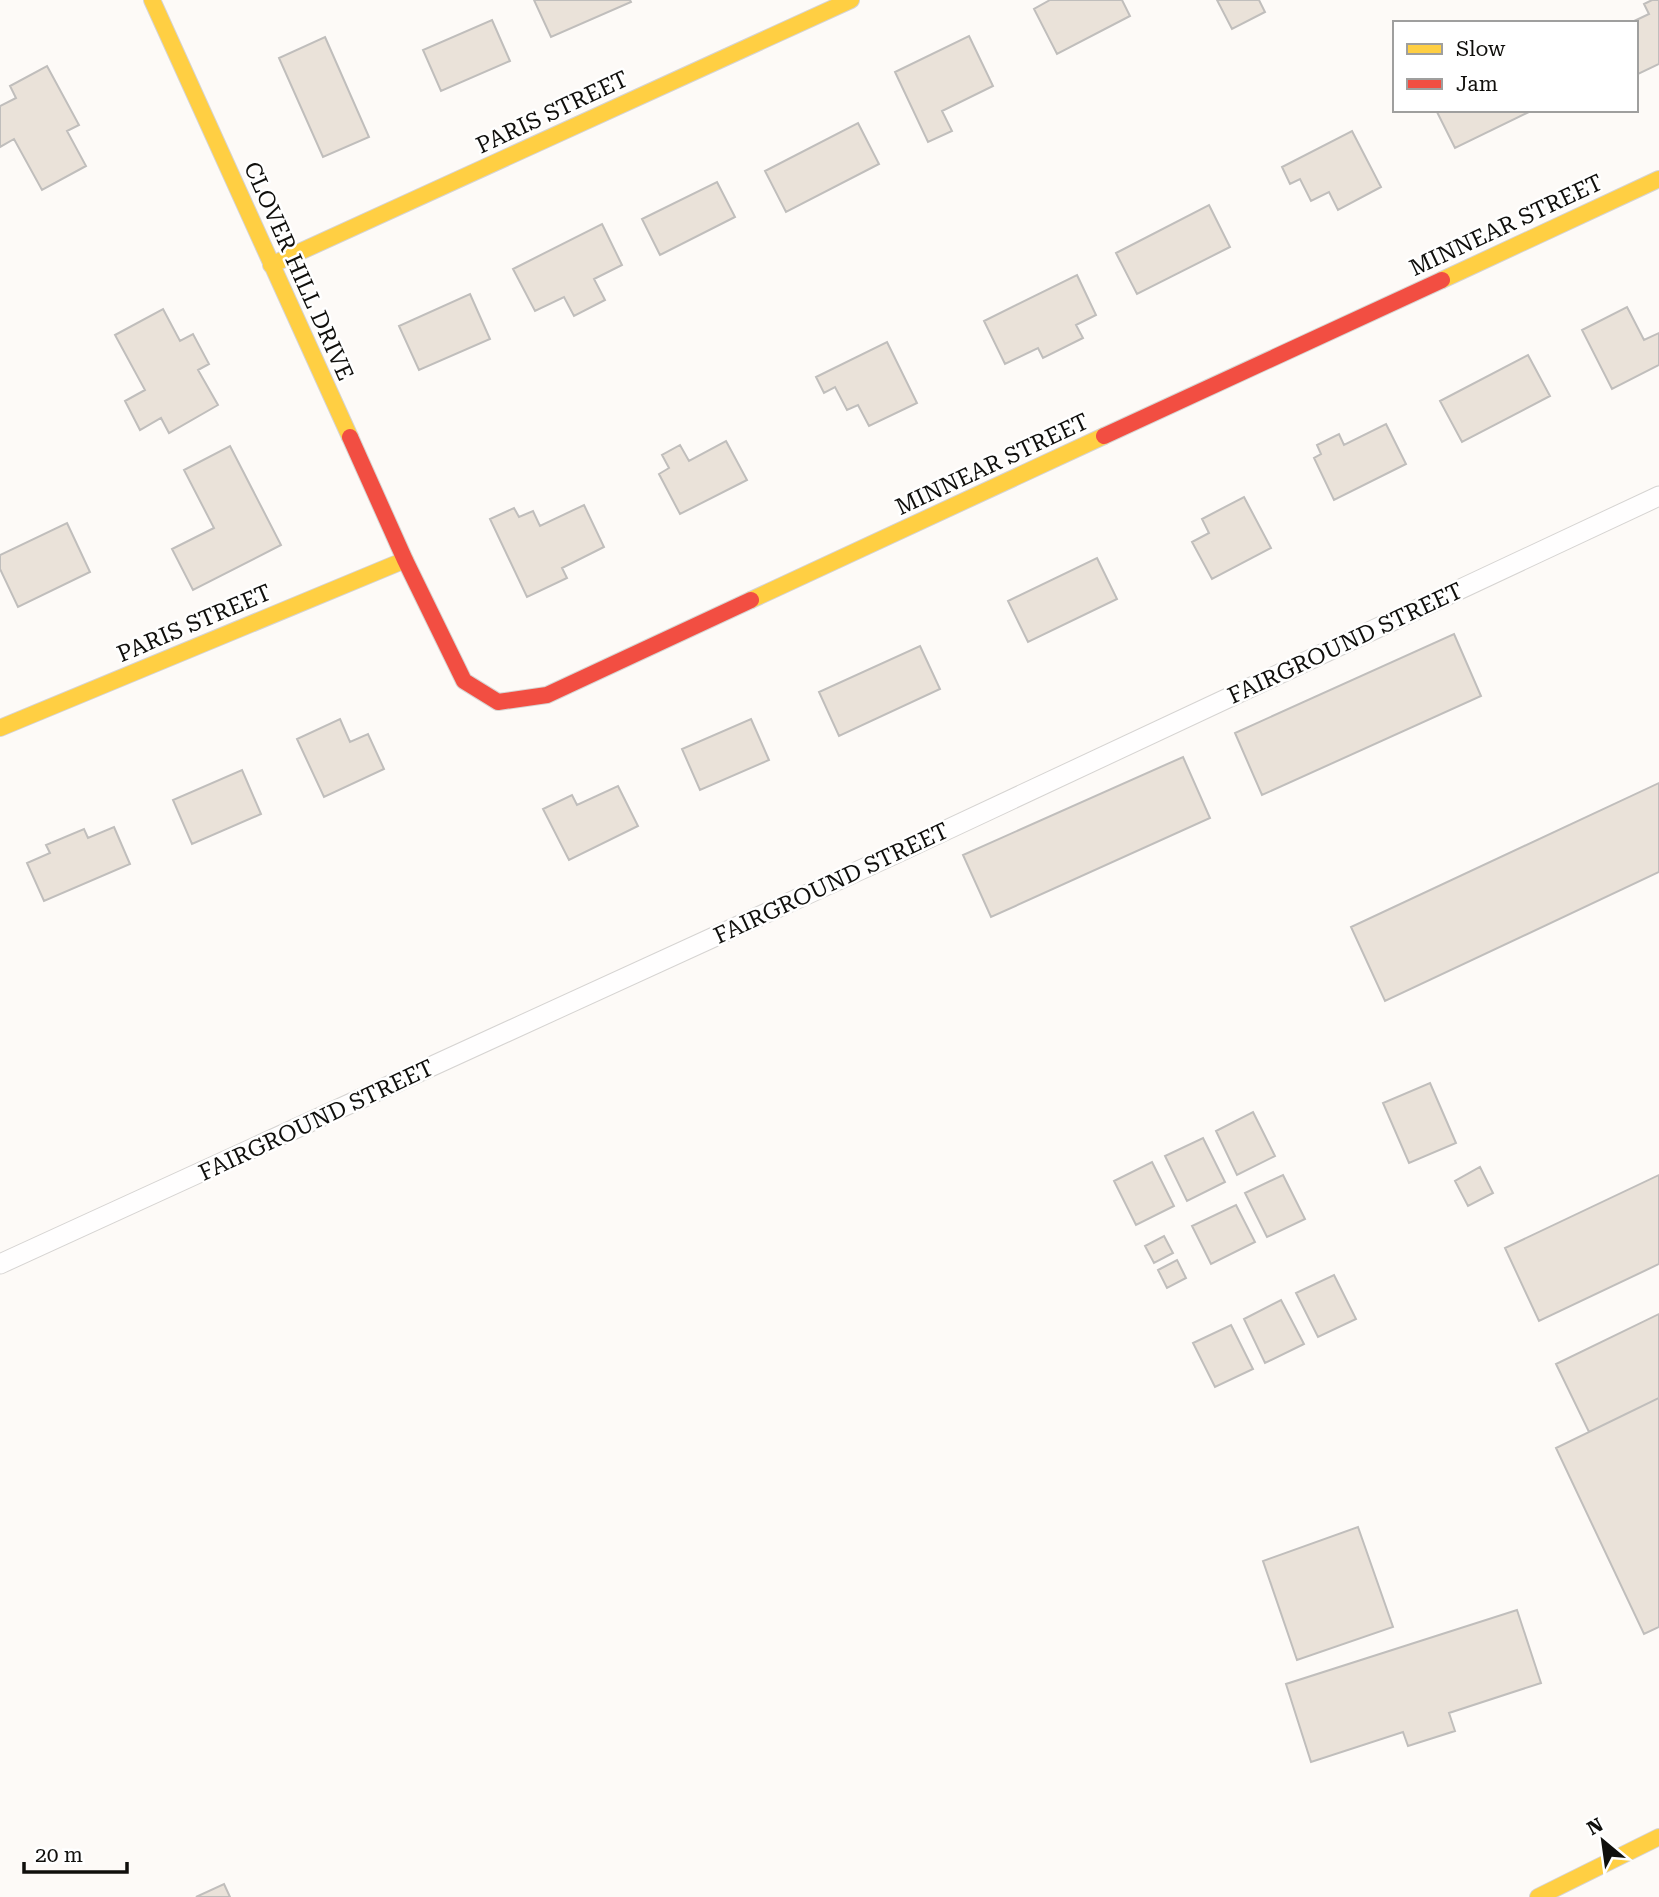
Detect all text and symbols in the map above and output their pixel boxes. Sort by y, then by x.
legend [1393,21,1638,112]
text: Slow [1456,37,1506,61]
street label: PARIS STREET [472,65,633,159]
text: Jam [1456,72,1498,96]
street label: CLOVER HILL DRIVE [238,158,359,385]
street label: MINNEAR STREET [1405,169,1607,282]
street label: MINNEAR STREET [891,408,1093,521]
street label: FAIRGROUND STREET [1224,577,1467,710]
street label: PARIS STREET [113,579,275,668]
street label: FAIRGROUND STREET [710,817,953,950]
street label: FAIRGROUND STREET [195,1054,438,1187]
north arrow [1568,1806,1638,1876]
text: N [1583,1813,1607,1840]
scale bar [24,1830,128,1874]
text: 20 m [35,1843,83,1867]

